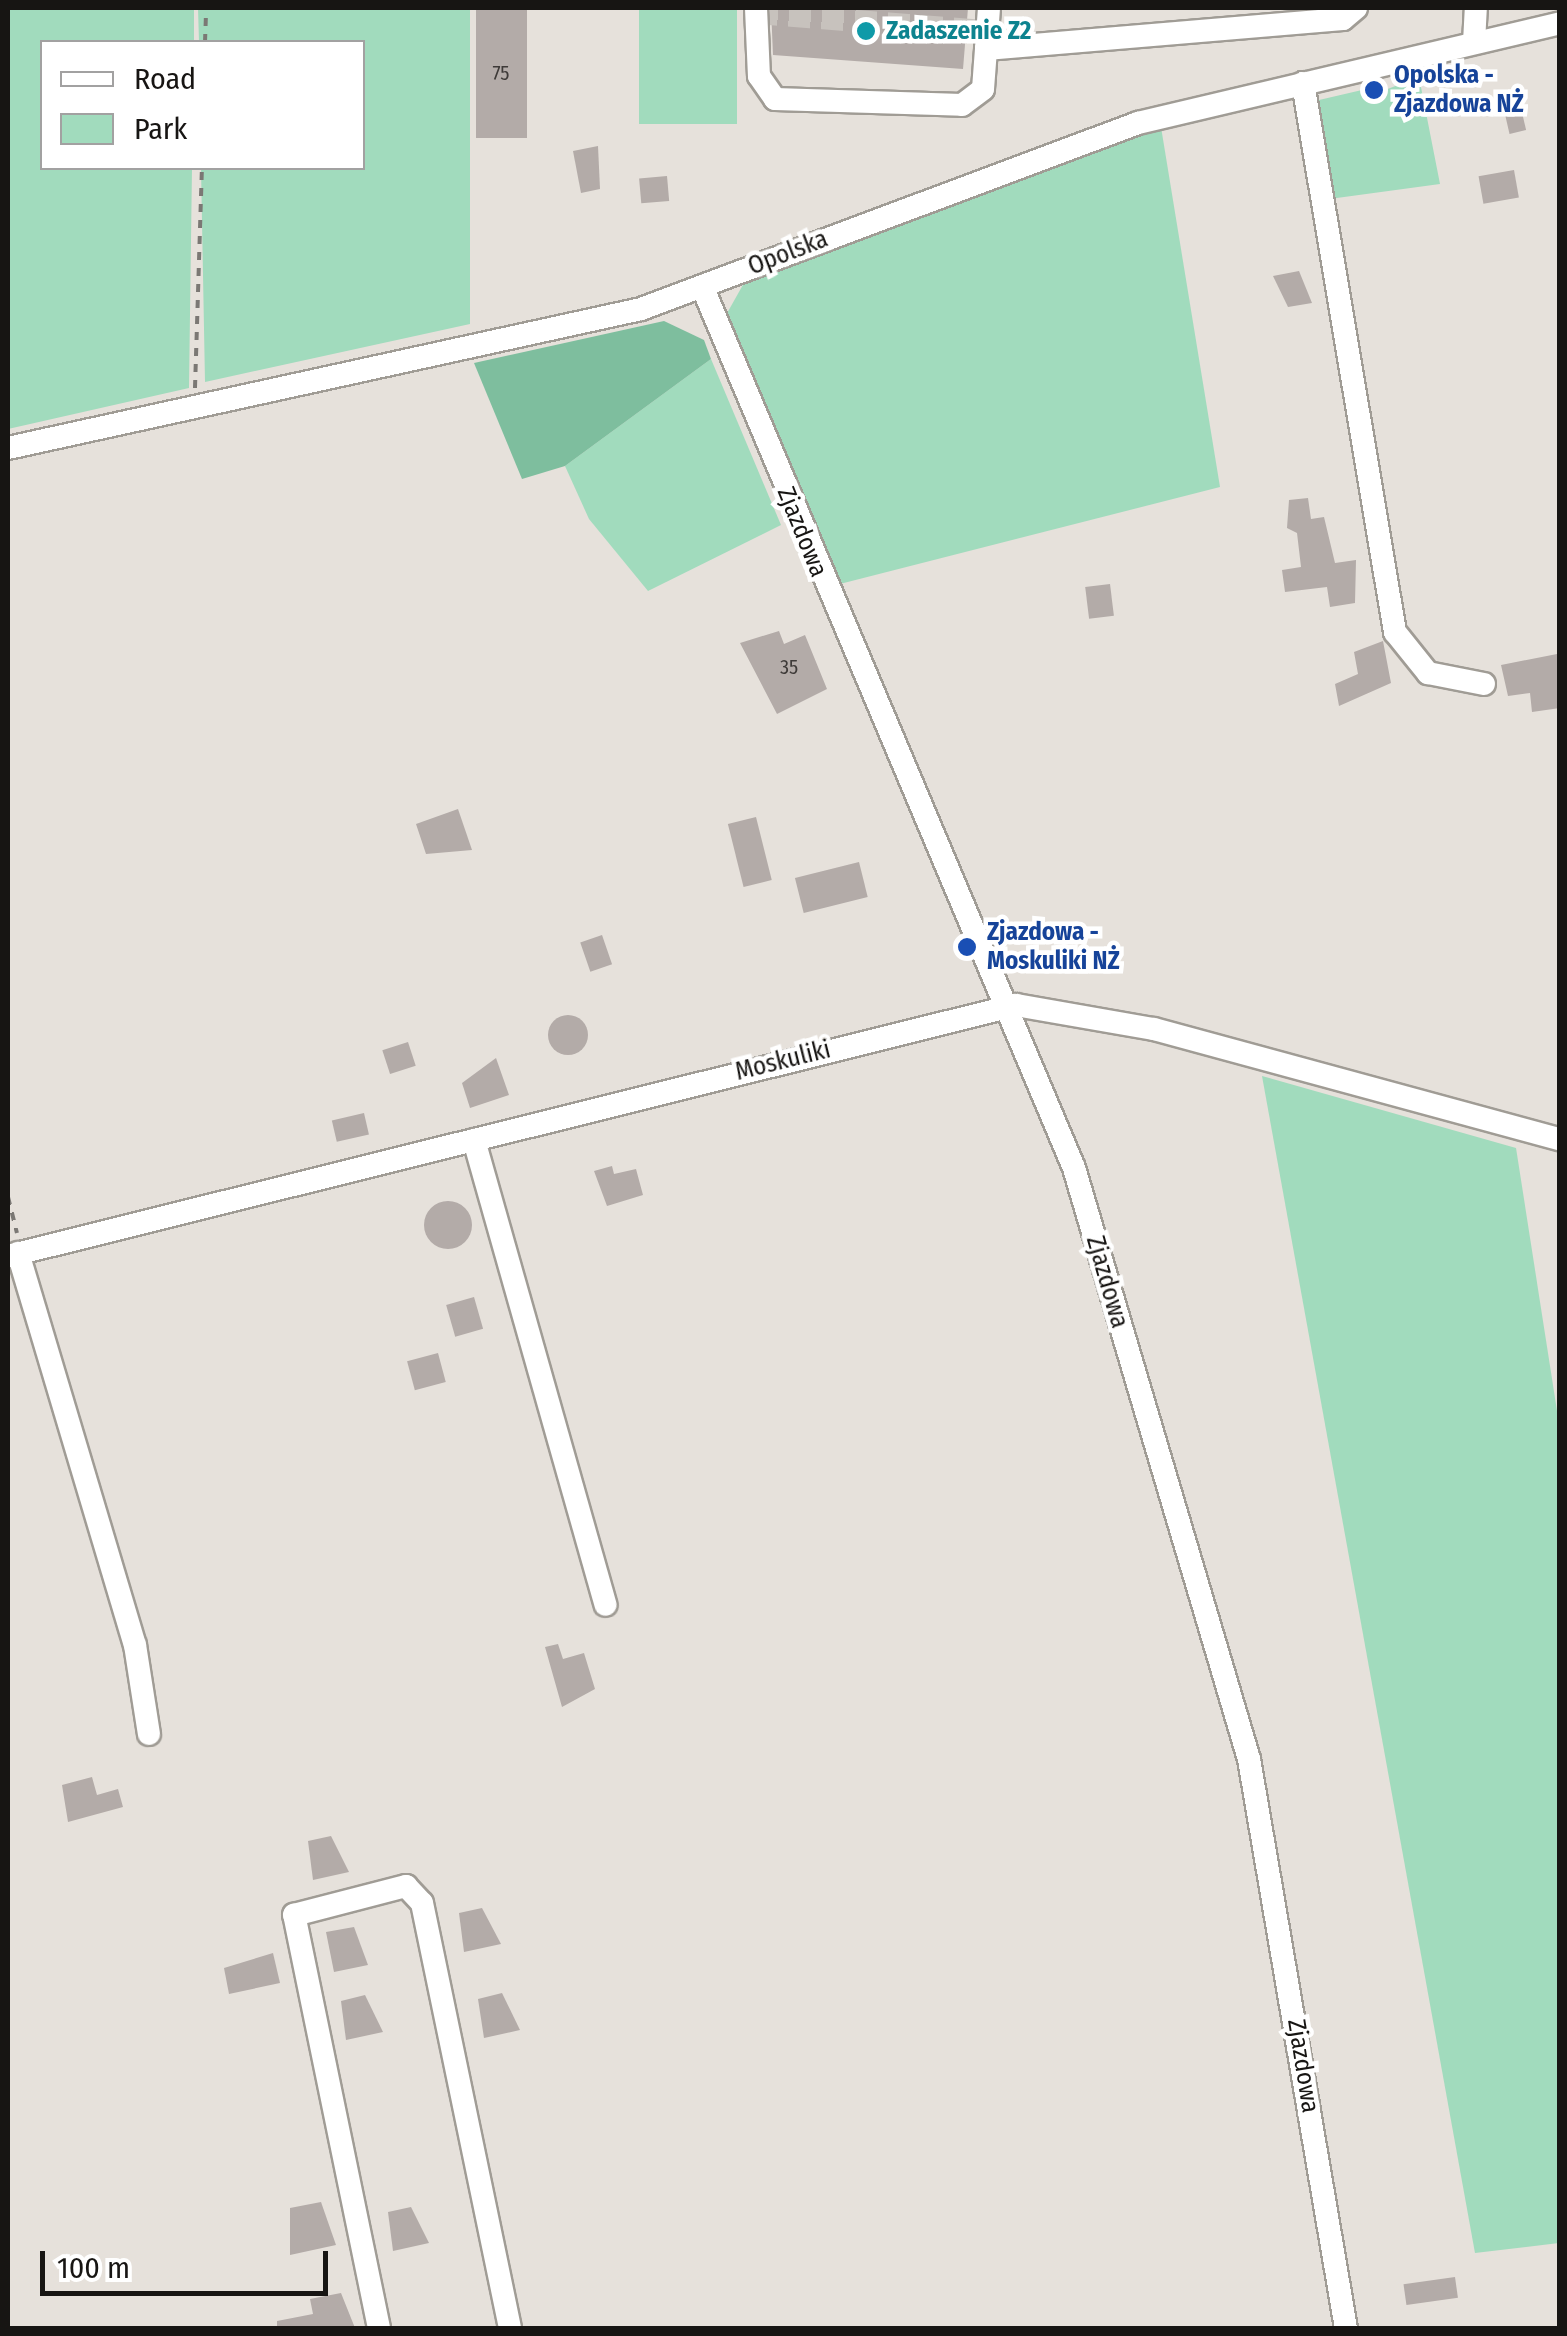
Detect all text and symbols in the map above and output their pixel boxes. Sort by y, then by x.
place label: Zadaszenie Z2 [886,16,1031,46]
marker: Zadaszenie Z2 [855,20,877,42]
legend [40,40,365,170]
text: Road [134,61,196,97]
house number: 75 [493,61,509,85]
place label: Opolska - Zjazdowa NŻ [1394,61,1524,120]
marker: Opolska - Zjazdowa NŻ [1363,79,1385,101]
text: Park [134,111,187,147]
street label: Opolska [744,224,832,282]
street label: Zjazdowa [770,483,834,581]
house number: 35 [780,655,798,679]
place label: Zjazdowa - Moskuliki NŻ [987,918,1120,977]
marker: Zjazdowa - Moskuliki NŻ [956,936,978,958]
street label: Moskuliki [732,1035,834,1087]
street label: Zjazdowa [1080,1232,1134,1332]
street label: Zjazdowa [1281,2017,1325,2115]
scale bar [45,2231,332,2293]
text: 100 m [57,2250,130,2286]

